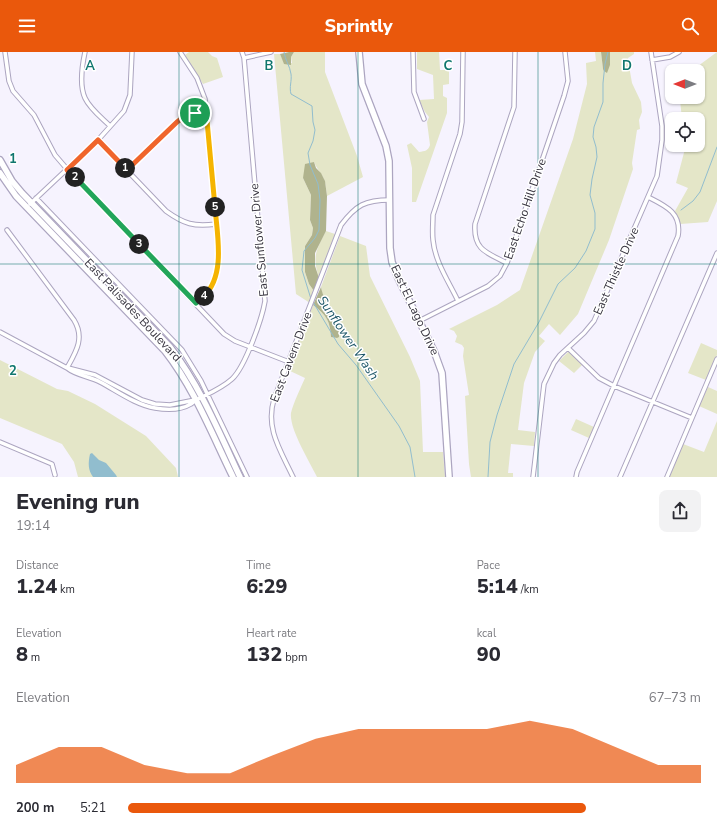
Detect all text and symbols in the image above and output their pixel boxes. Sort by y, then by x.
text: Sprintly [324,14,393,38]
icon: menu [16,15,38,37]
icon: search [679,15,701,37]
text: A [85,57,95,75]
text: B [265,57,274,75]
text: C [444,57,453,75]
text: D [622,57,632,75]
north arrow [665,64,705,104]
map controls [665,64,705,152]
pin [178,96,212,130]
icon: arrive [184,102,206,124]
button: locate [665,112,705,152]
text: 1 [9,150,17,168]
street label: East Echo Hill Drive [500,156,550,262]
pin: 1 [115,158,135,178]
text: 1 [122,160,128,175]
pin: 2 [65,167,85,187]
text: 2 [72,169,78,184]
street label: East Sunflower Drive [246,183,272,297]
pin: 5 [205,197,225,217]
text: 5 [212,199,218,214]
street label: East Thistle Drive [589,225,643,317]
pin: 3 [129,234,149,254]
text: 3 [136,236,142,251]
street label: East Palisades Boulevard [81,255,185,365]
street label: East El Lago Drive [387,262,443,358]
pin: 4 [194,286,214,306]
text: 4 [201,288,207,303]
water label: Sunflower Wash [313,292,383,384]
street label: East Cavern Drive [266,310,316,404]
text: 2 [9,362,17,380]
text: Evening run [16,487,140,517]
button: share [659,490,701,532]
text: 19:14 [16,517,50,535]
text: Distance [16,558,59,573]
text: Time [246,558,271,573]
text: Pace [477,558,500,573]
text: 1.24 [16,573,57,600]
text: 6:29 [246,573,288,600]
text: 5:14 [477,573,518,600]
text: km [57,582,75,597]
text: /km [518,582,539,597]
text: Elevation [16,626,62,641]
text: Heart rate [246,626,297,641]
text: kcal [477,626,496,641]
text: 8 [16,641,28,668]
text: 132 [246,641,282,668]
text: 90 [477,641,501,668]
text: m [28,650,40,665]
text: bpm [282,650,307,665]
text: Elevation [16,689,70,707]
text: 67–73 m [649,689,701,707]
text: 200 m [16,799,54,817]
text: 5:21 [80,799,106,817]

